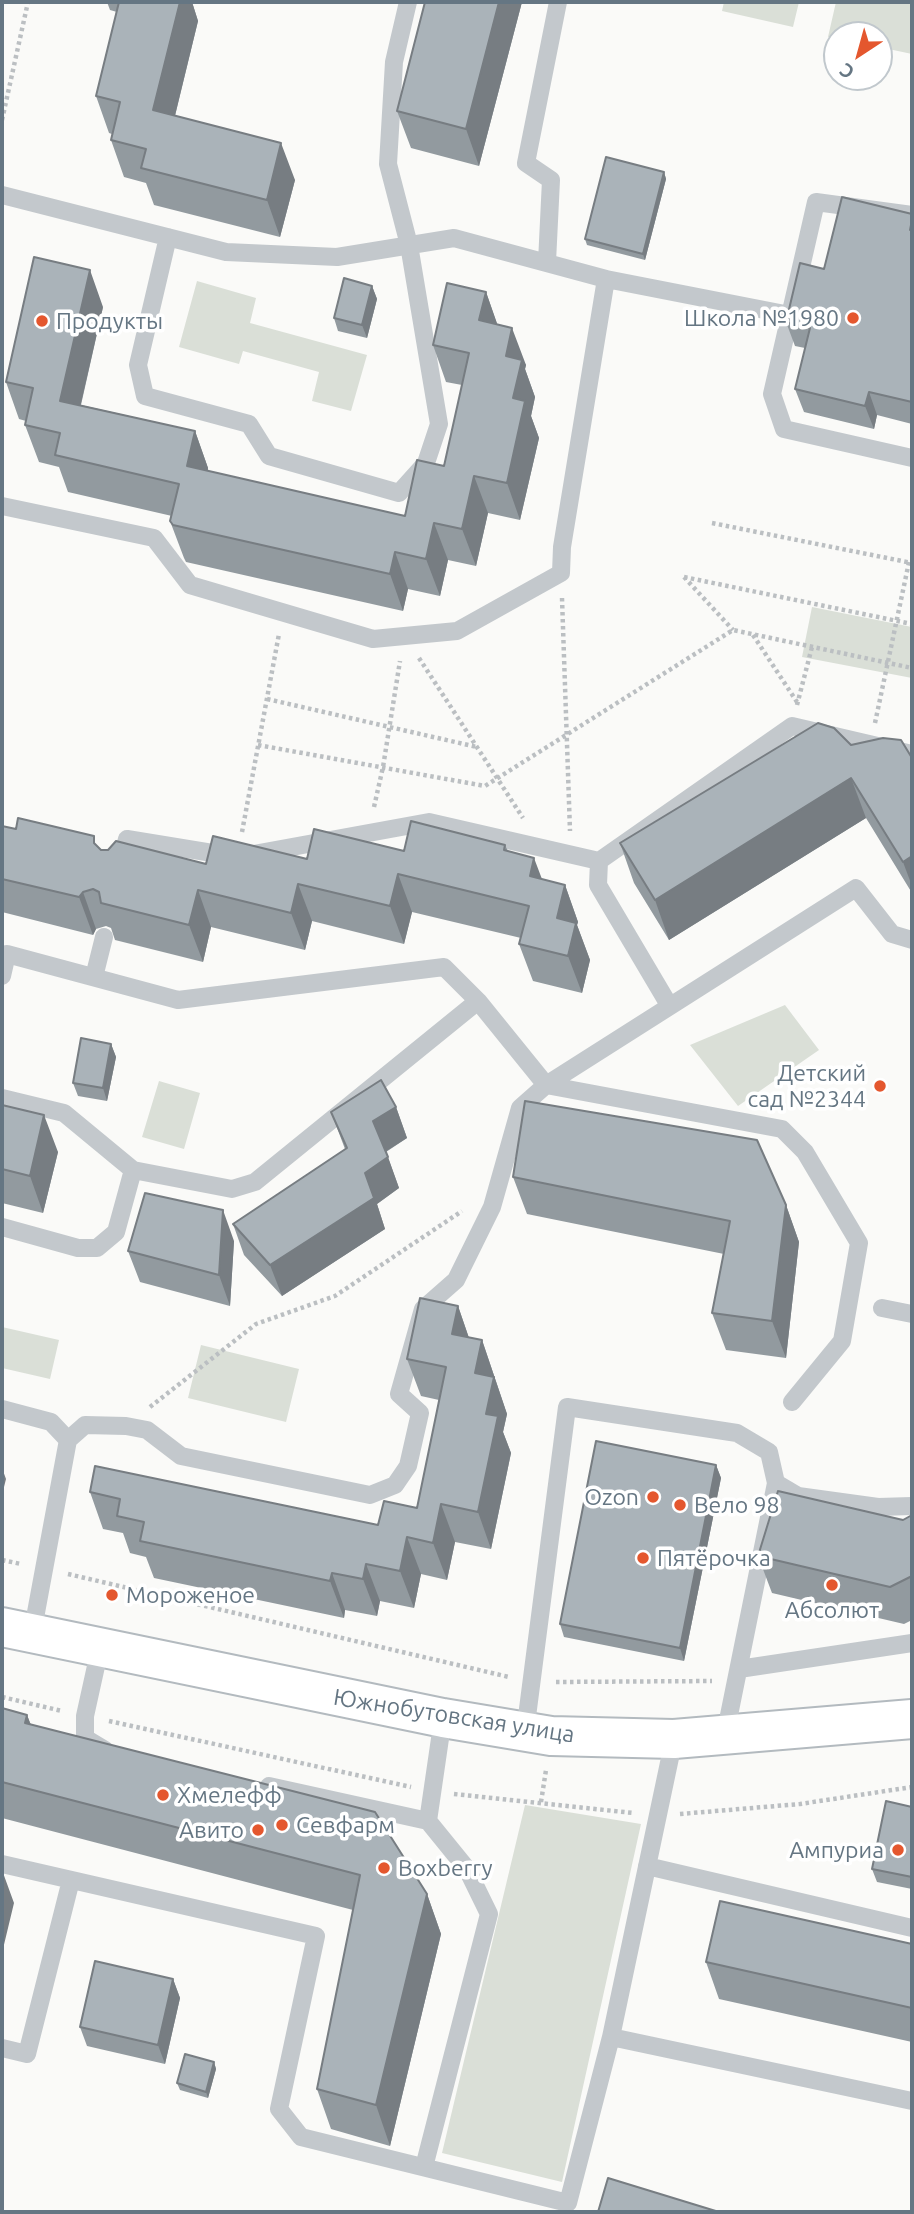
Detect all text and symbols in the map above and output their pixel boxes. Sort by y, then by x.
north arrow [823,21,893,91]
text: С [835,59,858,84]
place label: Школа №1980 [684,304,839,332]
place label: Продукты [56,307,163,335]
marker: Школа №1980 [845,310,861,326]
marker: Продукты [34,313,50,329]
place label: Детский сад №2344 [748,1059,866,1113]
marker: Детский сад №2344 [872,1078,888,1094]
place label: Ozon [584,1483,639,1511]
marker: Ozon [645,1489,661,1505]
place label: Вело 98 [694,1491,779,1519]
marker: Вело 98 [672,1497,688,1513]
place label: Пятёрочка [657,1544,771,1572]
marker: Пятёрочка [635,1550,651,1566]
marker: Абсолют [824,1577,840,1593]
place label: Мороженое [126,1581,255,1609]
marker: Мороженое [104,1587,120,1603]
place label: Абсолют [785,1596,879,1624]
street label: Южнобутовская улица [331,1683,577,1749]
place label: Хмелефф [177,1781,282,1809]
marker: Хмелефф [155,1787,171,1803]
place label: Севфарм [296,1811,395,1839]
place label: Авито [179,1816,244,1844]
marker: Севфарм [274,1817,290,1833]
marker: Авито [250,1822,266,1838]
place label: Ампуриа [789,1836,884,1864]
marker: Ампуриа [890,1842,906,1858]
place label: Boxberry [398,1854,493,1882]
marker: Boxberry [376,1860,392,1876]

